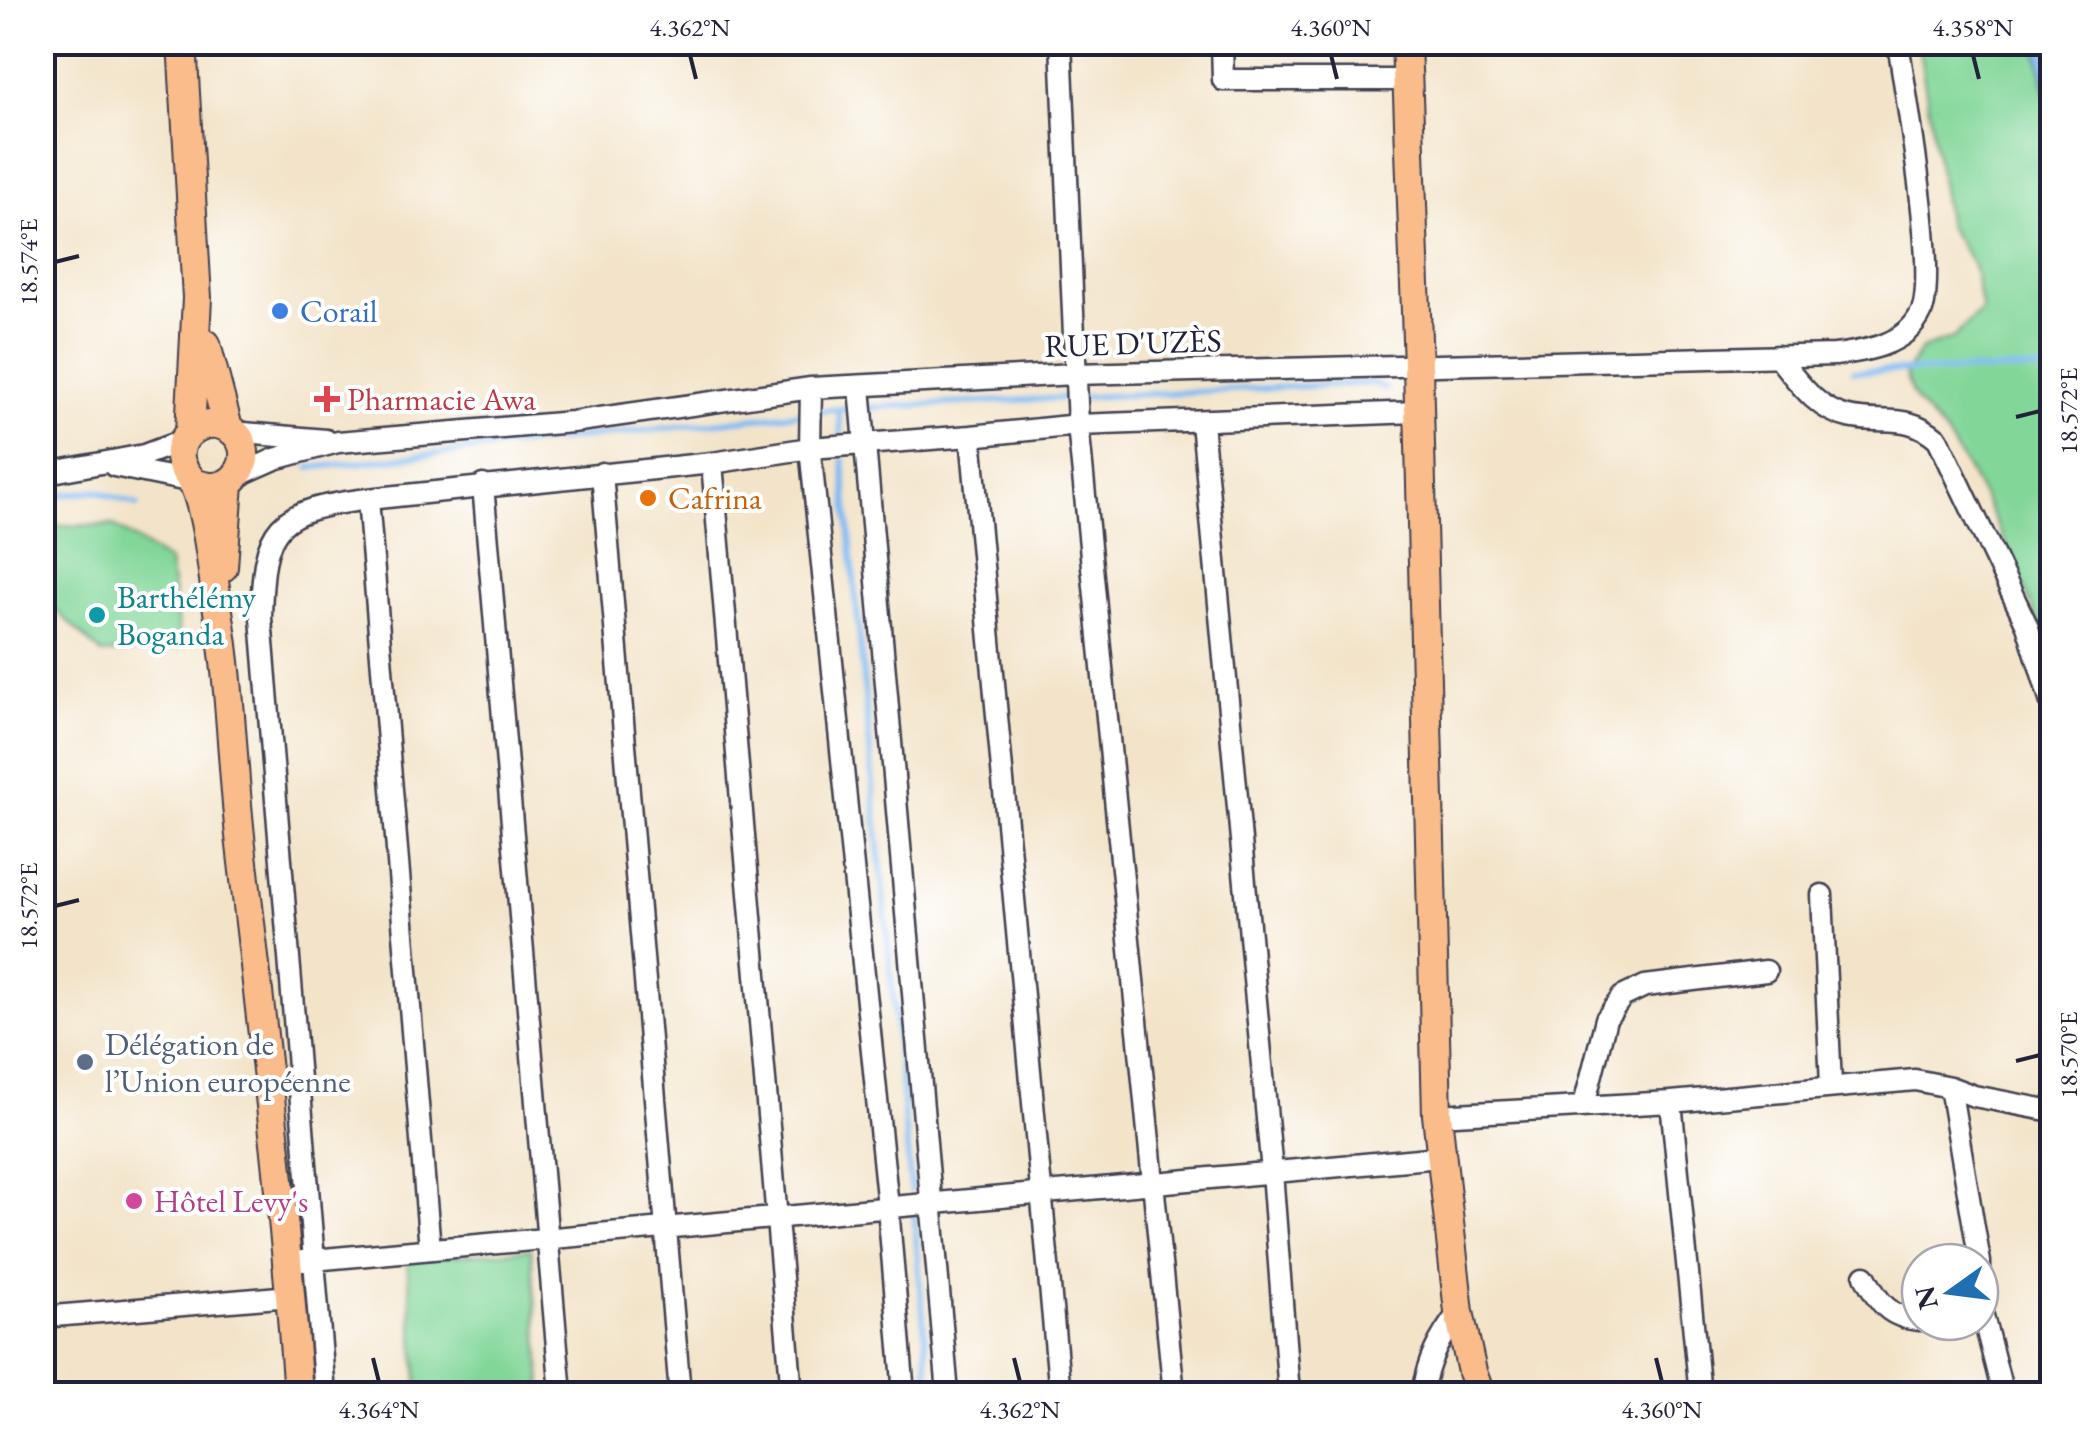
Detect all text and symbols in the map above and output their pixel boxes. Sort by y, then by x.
text: 4.362°N [650,11,731,43]
text: 4.360°N [1291,11,1372,43]
text: 4.358°N [1933,11,2014,43]
text: 18.574°E [12,218,44,306]
place label: Corail [300,290,378,332]
marker: Corail [269,300,291,322]
street label: RUE D'UZÈS [1044,319,1222,367]
text: 18.572°E [2052,367,2084,455]
place label: Pharmacie Awa [347,378,536,420]
marker: Pharmacie Awa [316,388,338,410]
place label: Cafrina [668,477,762,519]
marker: Cafrina [637,487,659,509]
place label: Barthélémy Boganda [117,576,257,655]
marker: Barthélémy Boganda [86,604,108,626]
text: 18.572°E [12,862,44,950]
text: 18.570°E [2052,1011,2084,1099]
place label: Délégation de l’Union européenne [105,1023,351,1102]
marker: Délégation de l’Union européenne [74,1051,96,1073]
place label: Hôtel Levy's [154,1180,308,1222]
marker: Hôtel Levy's [123,1190,145,1212]
north arrow [1900,1242,2000,1342]
text: N [1905,1282,1946,1313]
text: 4.364°N [339,1393,420,1425]
text: 4.362°N [980,1393,1061,1425]
text: 4.360°N [1622,1393,1703,1425]

